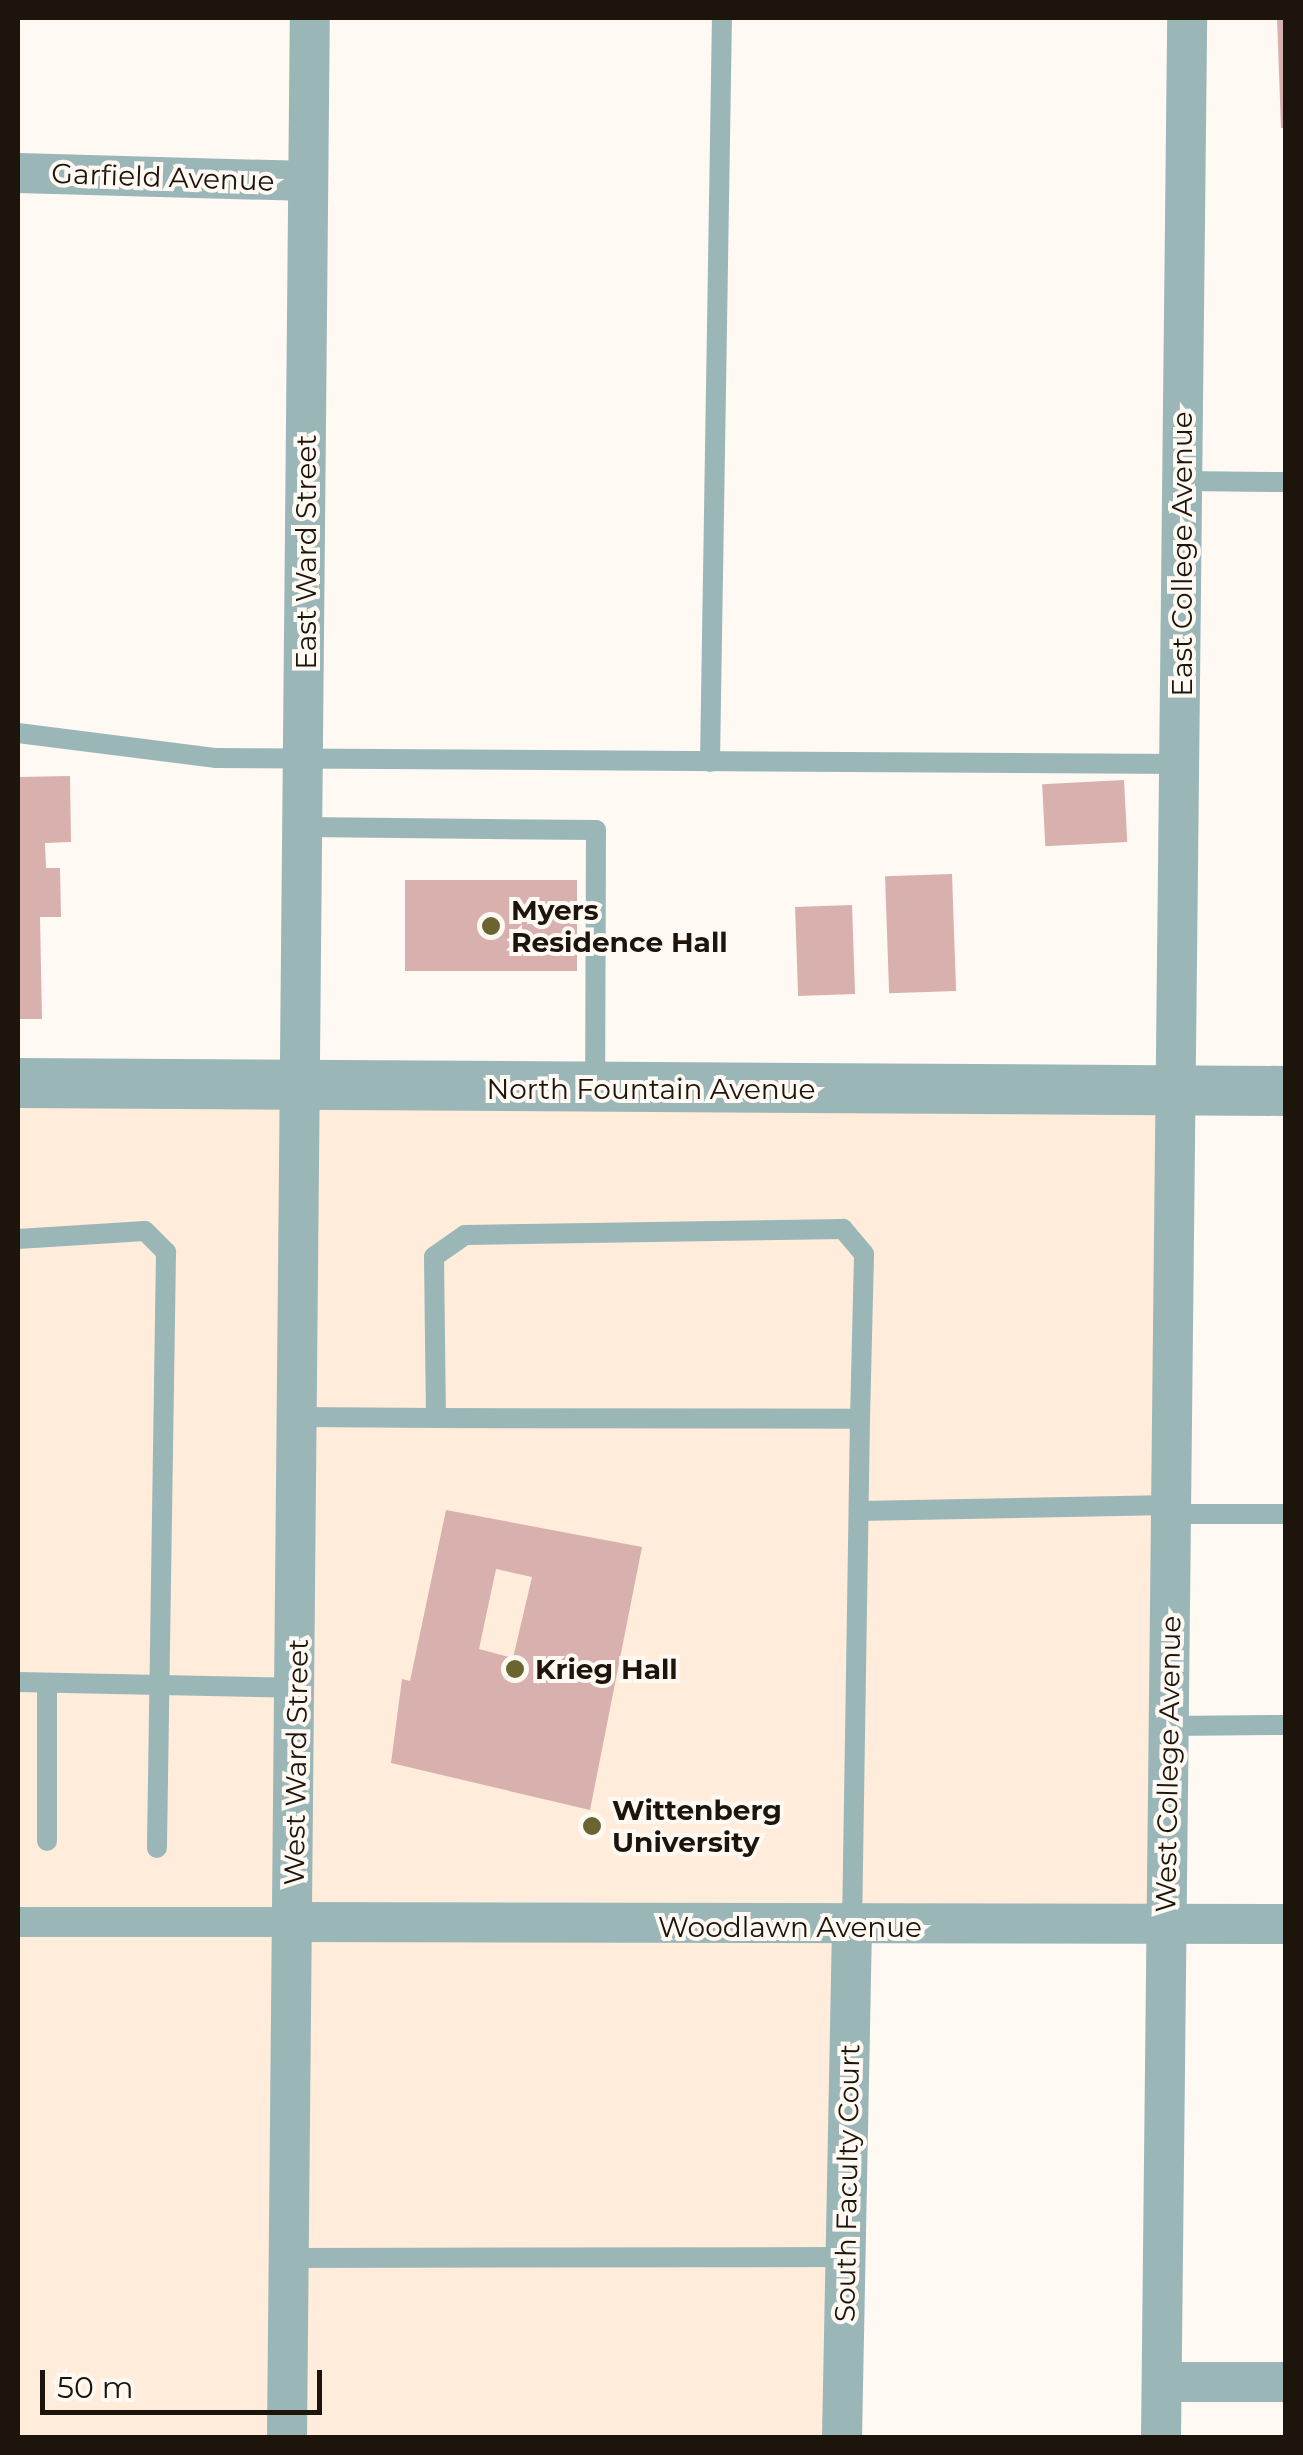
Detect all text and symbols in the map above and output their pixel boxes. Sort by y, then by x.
street label: Garfield Avenue [51,156,275,198]
street label: East College Avenue [1165,411,1199,697]
street label: East Ward Street [289,434,323,670]
place label: Myers Residence Hall [511,893,728,959]
marker: Myers Residence Hall [480,915,502,937]
street label: North Fountain Avenue [487,1072,815,1106]
street label: West College Avenue [1149,1615,1187,1913]
street label: West Ward Street [277,1638,315,1886]
place label: Krieg Hall [535,1652,678,1686]
marker: Krieg Hall [504,1658,526,1680]
place label: Wittenberg University [612,1793,782,1859]
marker: Wittenberg University [581,1815,603,1837]
street label: Woodlawn Avenue [658,1910,922,1944]
street label: South Faculty Court [828,2044,866,2322]
scale bar [45,2350,328,2412]
text: 50 m [57,2369,134,2406]

